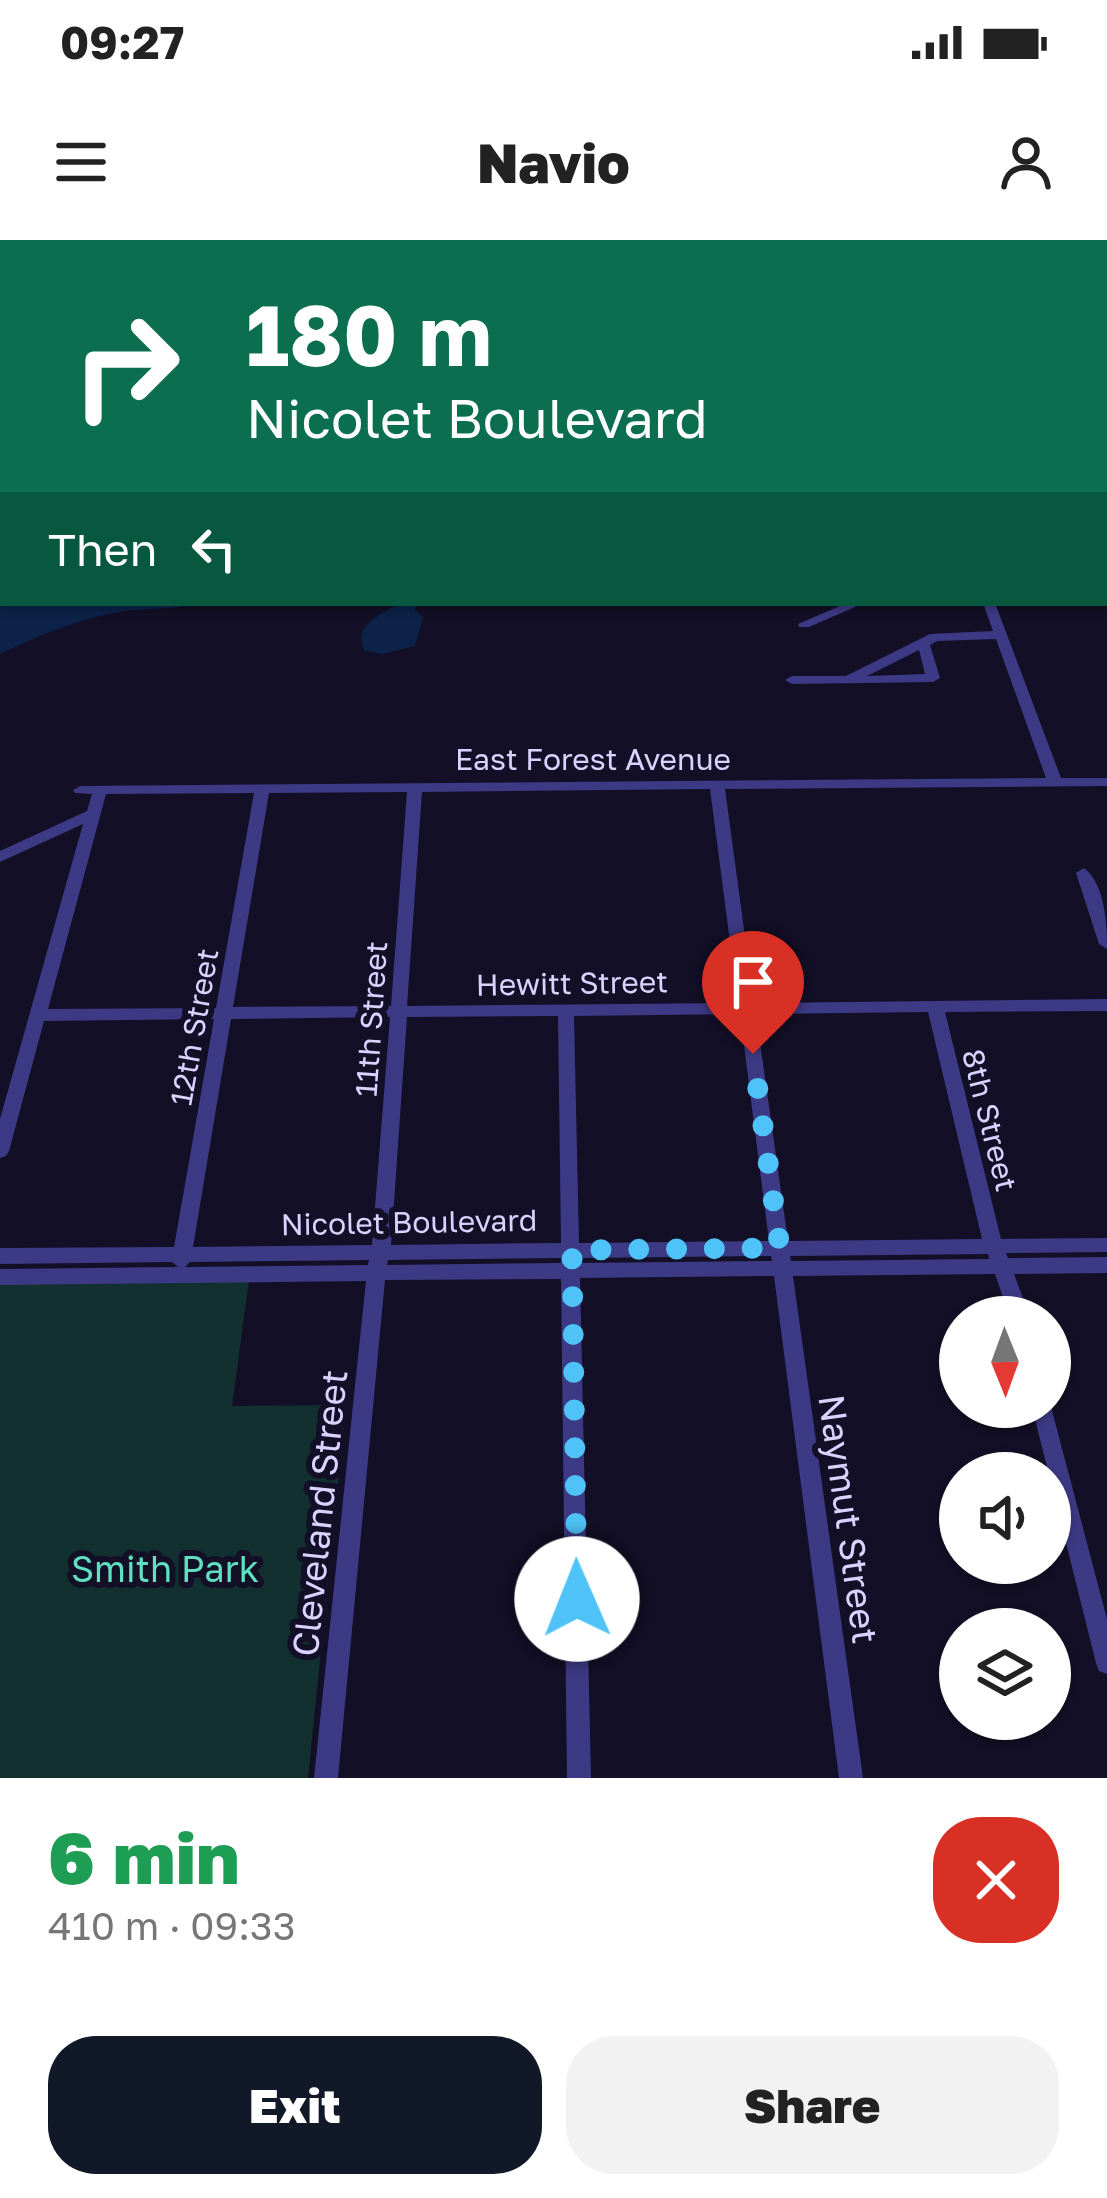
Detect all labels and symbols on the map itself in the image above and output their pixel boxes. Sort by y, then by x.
street label: East Forest Avenue [455,741,731,777]
pin [702,931,804,1054]
street label: 11th Street [348,940,394,1098]
street label: 12th Street [162,946,226,1108]
street label: Hewitt Street [476,963,668,1003]
street label: 8th Street [955,1045,1025,1195]
street label: Nicolet Boulevard [280,1202,538,1242]
north arrow [939,1296,1071,1428]
street label: Cleveland Street [283,1368,355,1658]
street label: Naymut Street [810,1392,888,1646]
position arrow [514,1536,640,1662]
park label: Smith Park [71,1547,259,1590]

